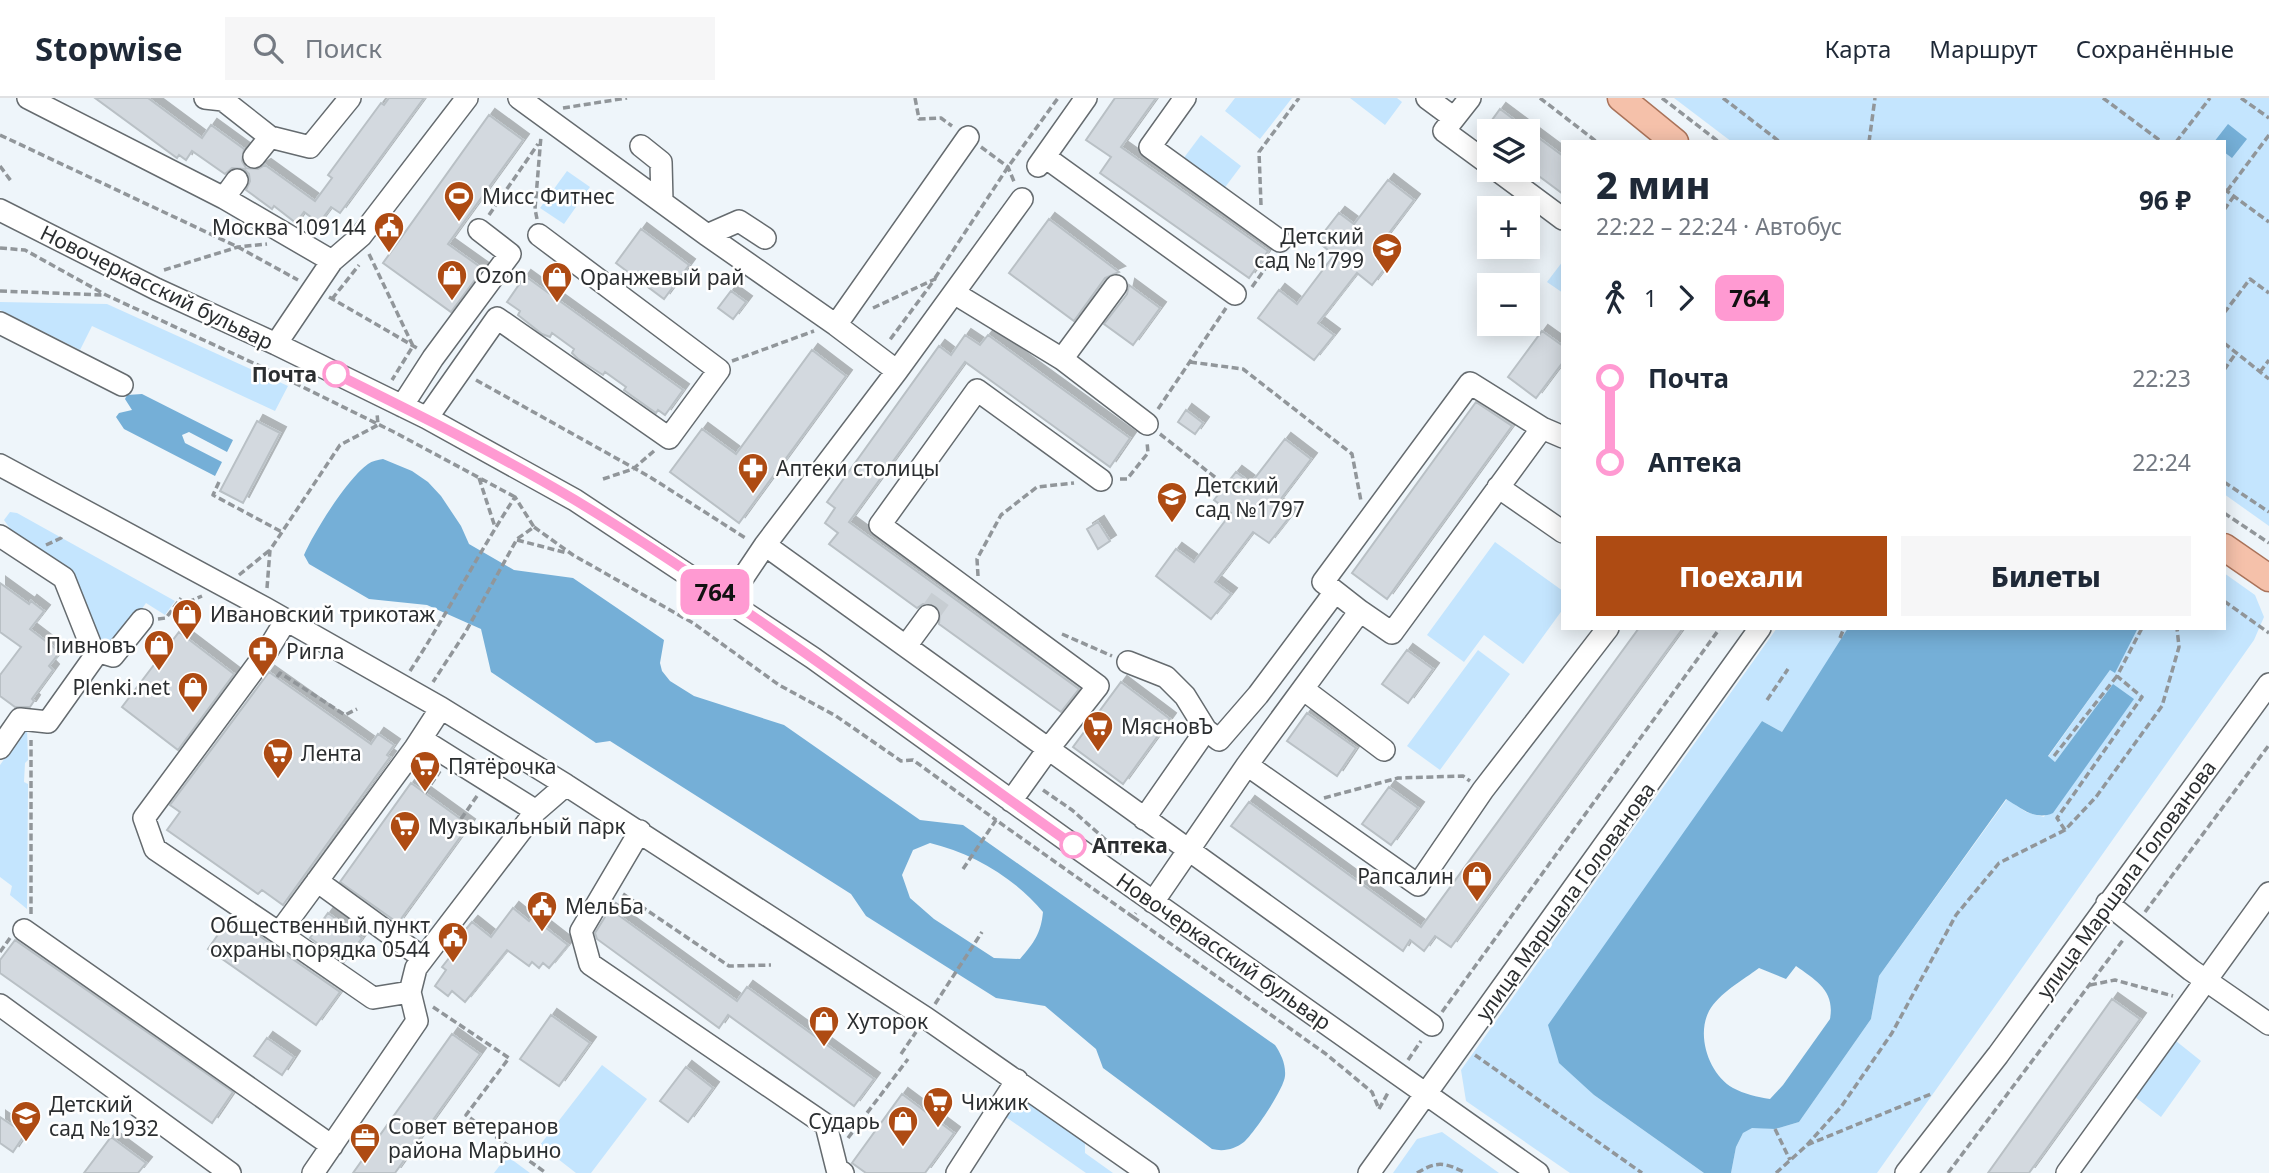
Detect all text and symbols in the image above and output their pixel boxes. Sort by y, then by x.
search box [225,17,715,80]
text: Stopwise [35,26,183,71]
icon: search [249,29,287,67]
text: Поиск [305,30,382,66]
text: Карта [1824,32,1891,65]
text: Маршрут [1929,32,2038,65]
text: Сохранённые [2076,32,2234,65]
map controls [1477,119,1540,336]
button: layers [1477,119,1540,182]
text: 2 мин [1596,158,1711,210]
sports icon: Мисс Фитнес [442,179,476,223]
place label: Мисс Фитнес [482,182,615,210]
text: 96 ₽ [2139,182,2191,218]
button: + [1477,196,1540,259]
public building icon: Москва 109144 [372,210,406,254]
text: 22:22 – 22:24 · Автобус [1596,210,1842,242]
place label: Москва 109144 [212,213,366,241]
street label: Новочеркасский бульвар [36,218,278,356]
place label: Детский сад №1799 [1254,222,1364,274]
school or university icon: Детский сад №1799 [1370,231,1404,275]
shop icon: Ozon [435,258,469,302]
shop icon: Оранжевый рай [540,260,574,304]
place label: Ozon [475,261,527,289]
place label: Оранжевый рай [580,263,744,291]
button: − [1477,273,1540,336]
icon: walk [1596,279,1634,317]
icon: forward [1667,279,1705,317]
text: 764 [1729,281,1770,314]
text: 1 [1644,282,1657,314]
place label: Почта [252,360,317,388]
text: Почта [1648,360,1729,396]
marker: Почта [323,361,349,387]
text: 22:23 [2132,362,2191,394]
text: Аптека [1648,444,1742,480]
text: 22:24 [2132,446,2191,478]
pharmacy icon: Аптеки столицы [736,451,770,495]
place label: Аптеки столицы [776,454,939,482]
place label: Детский сад №1797 [1195,471,1305,523]
school or university icon: Детский сад №1797 [1155,480,1189,524]
button: Поехали [1596,536,1887,616]
button: Билеты [1901,536,2191,616]
line badge: 764 [675,569,755,615]
text: 764 [694,575,736,608]
shop icon: Ивановский трикотаж [170,597,204,641]
place label: Ивановский трикотаж [210,600,435,628]
shop icon: Пивновъ [142,628,176,672]
place label: Пивновъ [46,631,136,659]
pharmacy icon: Ригла [246,634,280,678]
place label: Ригла [286,637,344,665]
shop icon: Plenki.net [176,670,210,714]
place label: Plenki.net [72,673,170,701]
supermarket icon: МясновЪ [1081,709,1115,753]
place label: МясновЪ [1121,712,1213,740]
supermarket icon: Лента [261,736,295,780]
place label: Лента [301,739,362,767]
supermarket icon: Пятёрочка [408,749,442,793]
place label: Пятёрочка [448,752,556,780]
street label: улица Маршала Голованова [2030,754,2222,1004]
street label: улица Маршала Голованова [1469,776,1661,1026]
supermarket icon: Музыкальный парк [388,809,422,853]
place label: Музыкальный парк [428,812,626,840]
place label: Аптека [1092,831,1168,859]
marker: Аптека [1060,832,1086,858]
shop icon: Рапсалин [1460,859,1494,903]
place label: Рапсалин [1357,862,1454,890]
street label: Новочеркасский бульвар [1111,866,1337,1036]
public building icon: МельБа [525,889,559,933]
place label: МельБа [565,892,644,920]
place label: Общественный пункт охраны порядка 0544 [210,911,430,963]
public building icon: Общественный пункт охраны порядка 0544 [436,920,470,964]
shop icon: Хуторок [807,1004,841,1048]
place label: Хуторок [847,1007,928,1035]
supermarket icon: Чижик [921,1085,955,1129]
place label: Чижик [961,1088,1028,1116]
place label: Детский сад №1932 [49,1090,159,1142]
school or university icon: Детский сад №1932 [9,1099,43,1143]
shop icon: Сударь [886,1104,920,1148]
place label: Сударь [808,1107,880,1135]
place label: Совет ветеранов района Марьино [388,1112,561,1164]
office icon: Совет ветеранов района Марьино [348,1121,382,1165]

